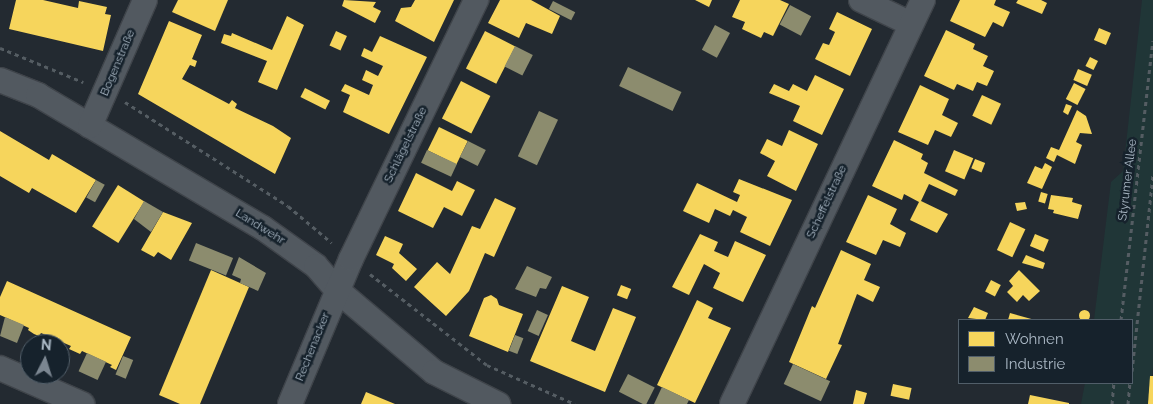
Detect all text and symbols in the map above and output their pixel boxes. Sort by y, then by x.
street label: Bogenstraße [98,28,138,98]
street label: Schlägelstraße [381,105,431,185]
street label: Styrumer Allee [1116,138,1140,222]
street label: Scheffelstraße [804,163,850,241]
street label: Landwehr [233,206,287,248]
street label: Rechenacker [293,311,333,383]
legend [958,319,1133,384]
text: Wohnen [1005,330,1064,348]
north arrow [20,334,70,384]
text: N [40,337,52,353]
text: Industrie [1005,355,1065,373]

